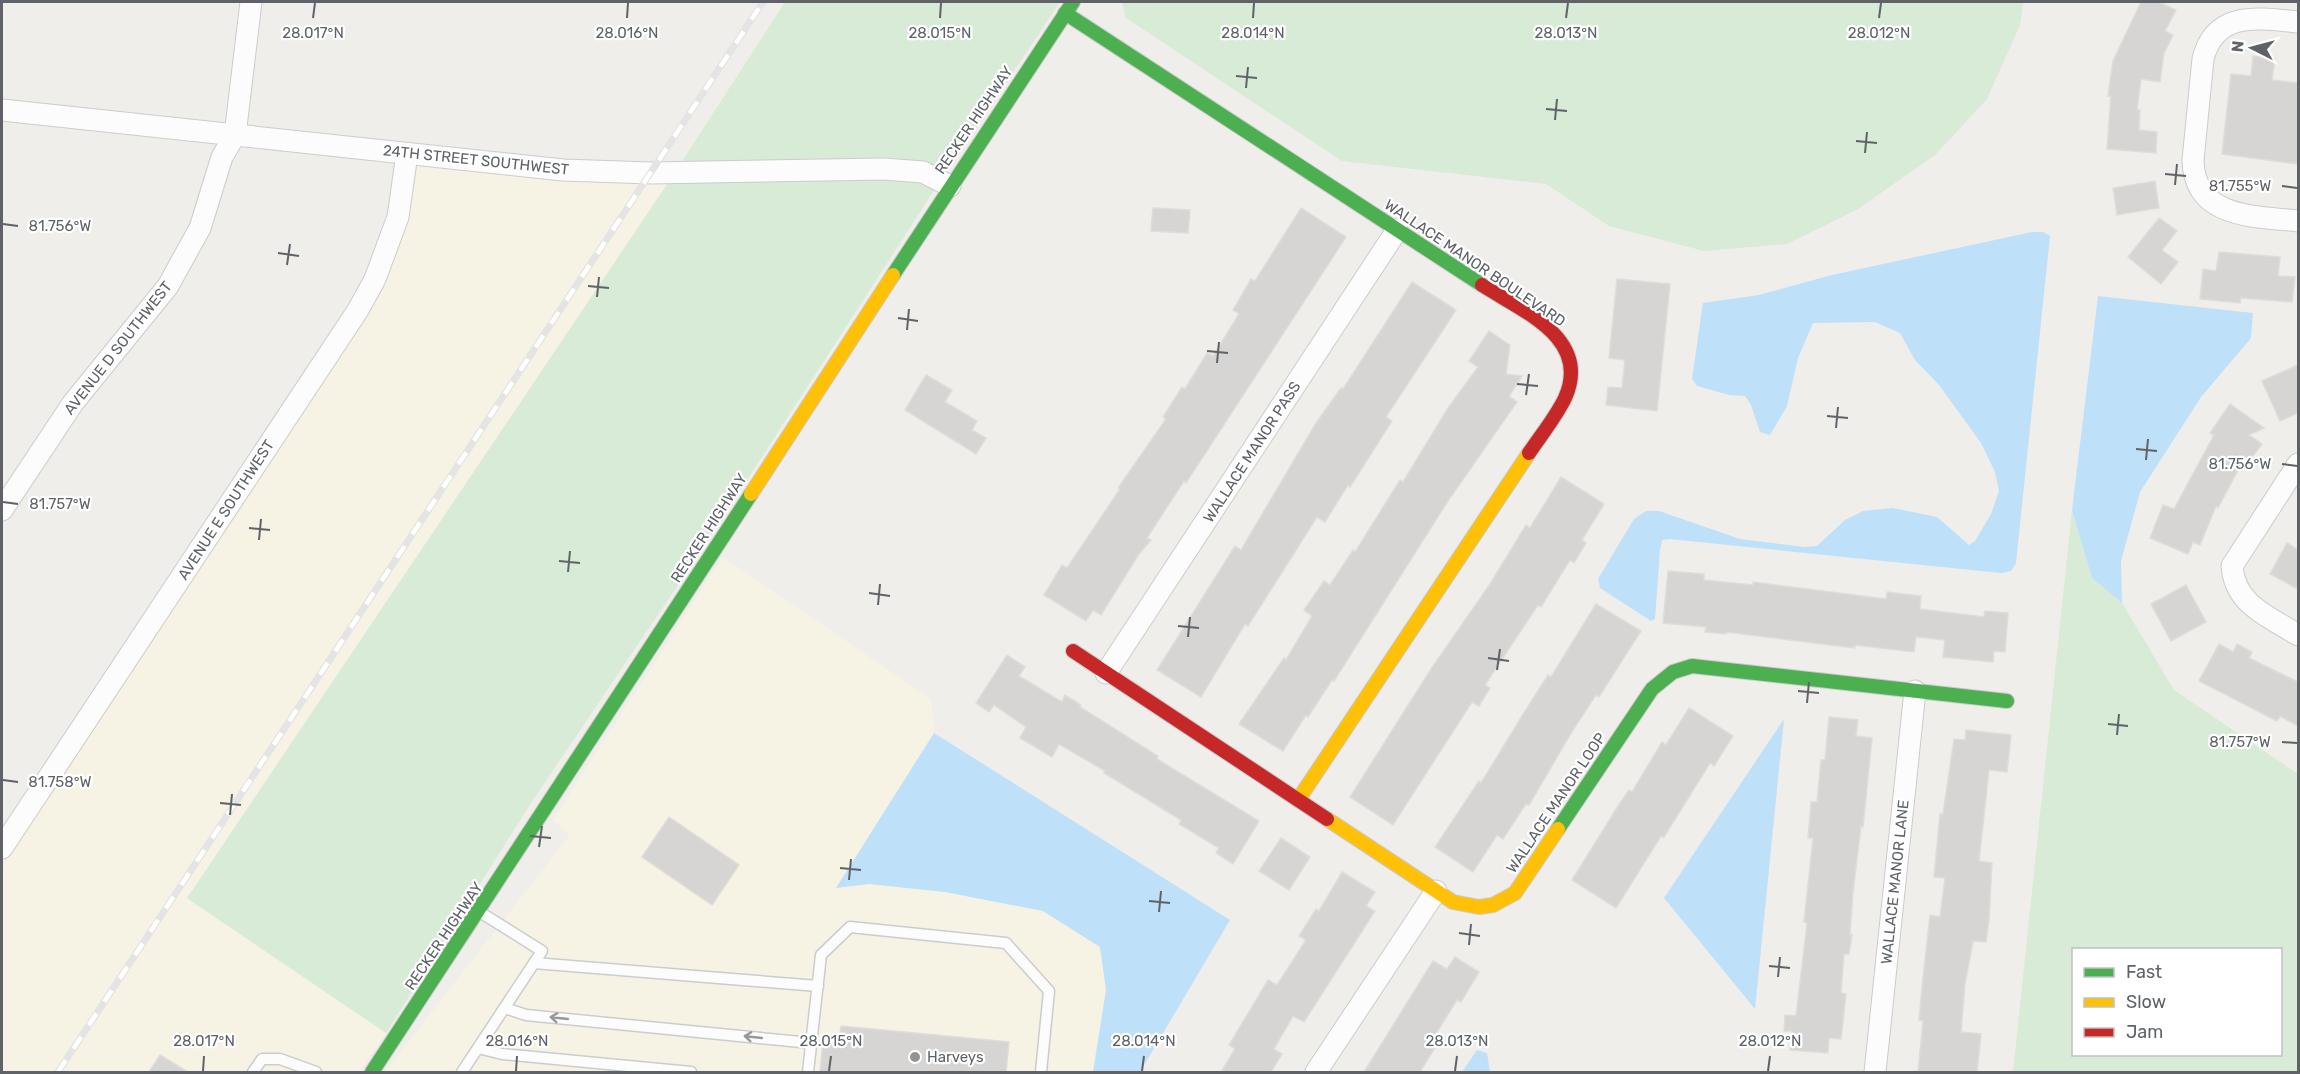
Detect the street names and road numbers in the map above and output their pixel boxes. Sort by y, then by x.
street label: RECKER HIGHWAY [931,62,1017,177]
street label: 24TH STREET SOUTHWEST [382,141,570,179]
street label: WALLACE MANOR BOULEVARD [1381,196,1569,330]
street label: AVENUE D SOUTHWEST [60,277,176,418]
street label: WALLACE MANOR PASS [1200,378,1304,526]
street label: AVENUE E SOUTHWEST [174,436,278,583]
street label: RECKER HIGHWAY [667,470,751,586]
street label: WALLACE MANOR LOOP [1502,729,1610,877]
street label: WALLACE MANOR LANE [1877,799,1913,965]
street label: RECKER HIGHWAY [401,878,487,993]

